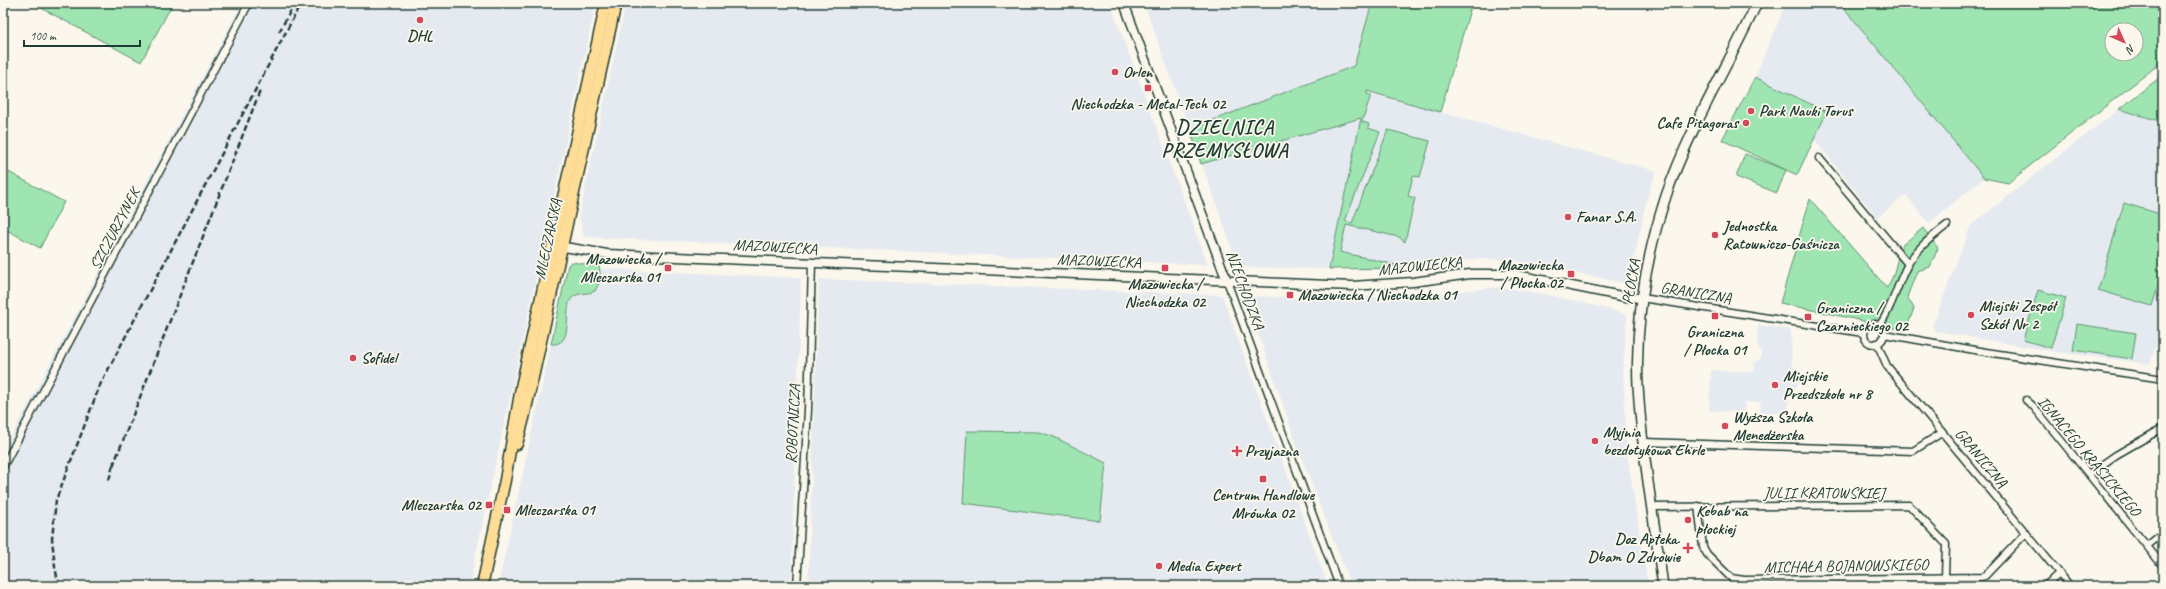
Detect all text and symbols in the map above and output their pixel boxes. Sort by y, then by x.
marker: DHL [415,15,425,25]
scale bar [24,22,140,48]
north arrow [2104,22,2144,62]
place label: DHL [407,26,434,46]
text: 100 m [30,28,57,44]
text: N [2122,42,2138,58]
place label: Orlen [1123,62,1154,82]
marker: Orlen [1110,67,1120,77]
marker: Niechodzka - Metal-Tech 02 [1143,83,1153,93]
place label: Niechodzka - Metal-Tech 02 [1071,94,1227,114]
place label: Park Nauki Torus [1759,101,1855,121]
marker: Park Nauki Torus [1746,106,1756,116]
place label: Cafe Pitagoras [1656,113,1740,133]
district label: DZIELNICA PRZEMYSŁOWA [1161,115,1289,163]
marker: Cafe Pitagoras [1741,118,1751,128]
street label: SZCZURZYNEK [85,182,146,273]
street label: MLECZARSKA [530,196,566,281]
place label: Fanar S.A. [1576,207,1637,227]
marker: Fanar S.A. [1563,212,1573,222]
place label: Jednostka Ratowniczo-Gaśnicza [1722,216,1840,254]
marker: Jednostka Ratowniczo-Gaśnicza [1710,230,1720,240]
street label: MAZOWIECKA [732,235,818,259]
street label: NIECHODZKA [1221,248,1269,333]
place label: Mazowiecka / Mleczarska 01 [580,249,664,287]
street label: MAZOWIECKA [1057,250,1142,272]
street label: MAZOWIECKA [1377,252,1464,280]
place label: Mazowiecka / Płocka 02 [1498,255,1565,293]
street label: PŁOCKA [1617,257,1645,306]
marker: Mazowiecka / Mleczarska 01 [663,263,673,273]
marker: Mazowiecka / Niechodzka 02 [1160,263,1170,273]
marker: Mazowiecka / Płocka 02 [1566,269,1576,279]
place label: Mazowiecka / Niechodzka 02 [1125,274,1207,312]
street label: GRANICZNA [1659,278,1734,309]
place label: Mazowiecka / Niechodzka 01 [1298,285,1458,305]
marker: Mazowiecka / Niechodzka 01 [1285,290,1295,300]
place label: Miejski Zespół Szkół Nr 2 [1979,296,2059,334]
place label: Graniczna / Czarnieckiego 02 [1816,298,1910,336]
marker: Miejski Zespół Szkół Nr 2 [1966,310,1976,320]
marker: Graniczna / Płocka 01 [1710,311,1720,321]
marker: Graniczna / Czarnieckiego 02 [1803,312,1813,322]
place label: Graniczna / Płocka 01 [1684,322,1748,360]
place label: Sofidel [361,348,400,368]
marker: Sofidel [348,353,358,363]
place label: Miejskie Przedszkole nr 8 [1783,366,1874,404]
marker: Miejskie Przedszkole nr 8 [1770,380,1780,390]
street label: ROBOTNICZA [781,383,805,464]
street label: IGNACEGO KRASICKIEGO [2033,392,2146,522]
place label: Wyższa Szkoła Menedżerska [1733,407,1814,445]
marker: Wyższa Szkoła Menedżerska [1720,421,1730,431]
place label: Myjnia bezdotykowa Ehrle [1603,422,1706,460]
street label: GRANICZNA [1950,424,2012,493]
marker: Myjnia bezdotykowa Ehrle [1590,436,1600,446]
place label: Przyjazna [1245,441,1300,461]
marker: Przyjazna [1232,446,1242,456]
marker: Centrum Handlowe Mrówka 02 [1258,474,1268,484]
street label: JULII KRATOWSKIEJ [1762,483,1888,503]
place label: Centrum Handlowe Mrówka 02 [1212,485,1316,523]
place label: Mleczarska 02 [401,495,483,515]
marker: Mleczarska 02 [484,500,494,510]
place label: Mleczarska 01 [515,500,596,520]
place label: Kebab na płockiej [1696,501,1749,539]
marker: Mleczarska 01 [502,505,512,515]
marker: Kebab na płockiej [1683,515,1693,525]
place label: Doz Apteka. Dbam O Zdrowie [1588,529,1682,567]
marker: Doz Apteka. Dbam O Zdrowie [1683,543,1693,553]
street label: MICHAŁA BOJANOWSKIEGO [1764,555,1930,577]
place label: Media Expert [1167,556,1242,576]
marker: Media Expert [1154,561,1164,571]

